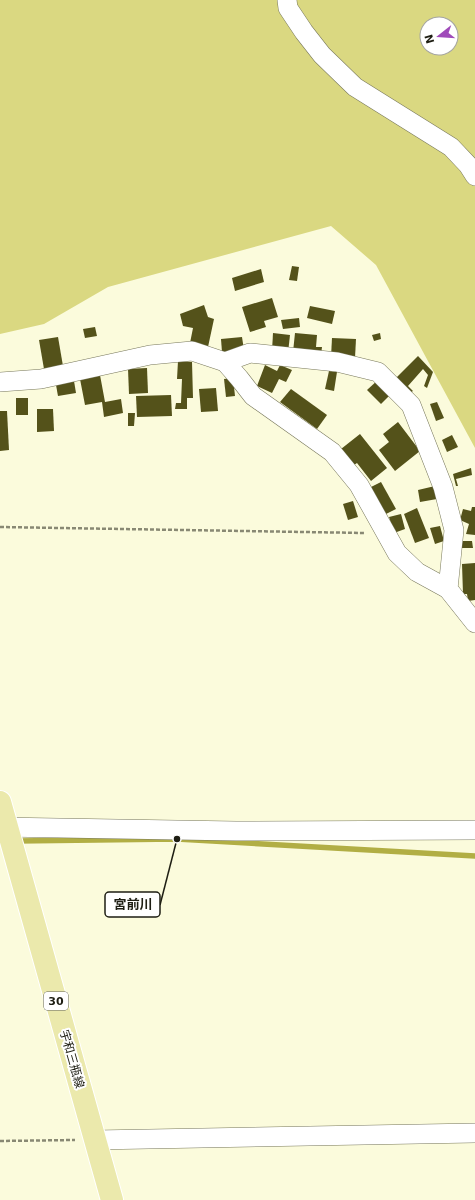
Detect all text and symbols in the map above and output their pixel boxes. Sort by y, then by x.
north arrow [419,16,459,56]
text: N [422,32,437,45]
callout: 宮前川 [105,892,160,917]
text: 宮前川 [113,897,153,912]
road number: 30 [44,992,68,1010]
street label: 宇和三瓶線 [57,1028,87,1090]

